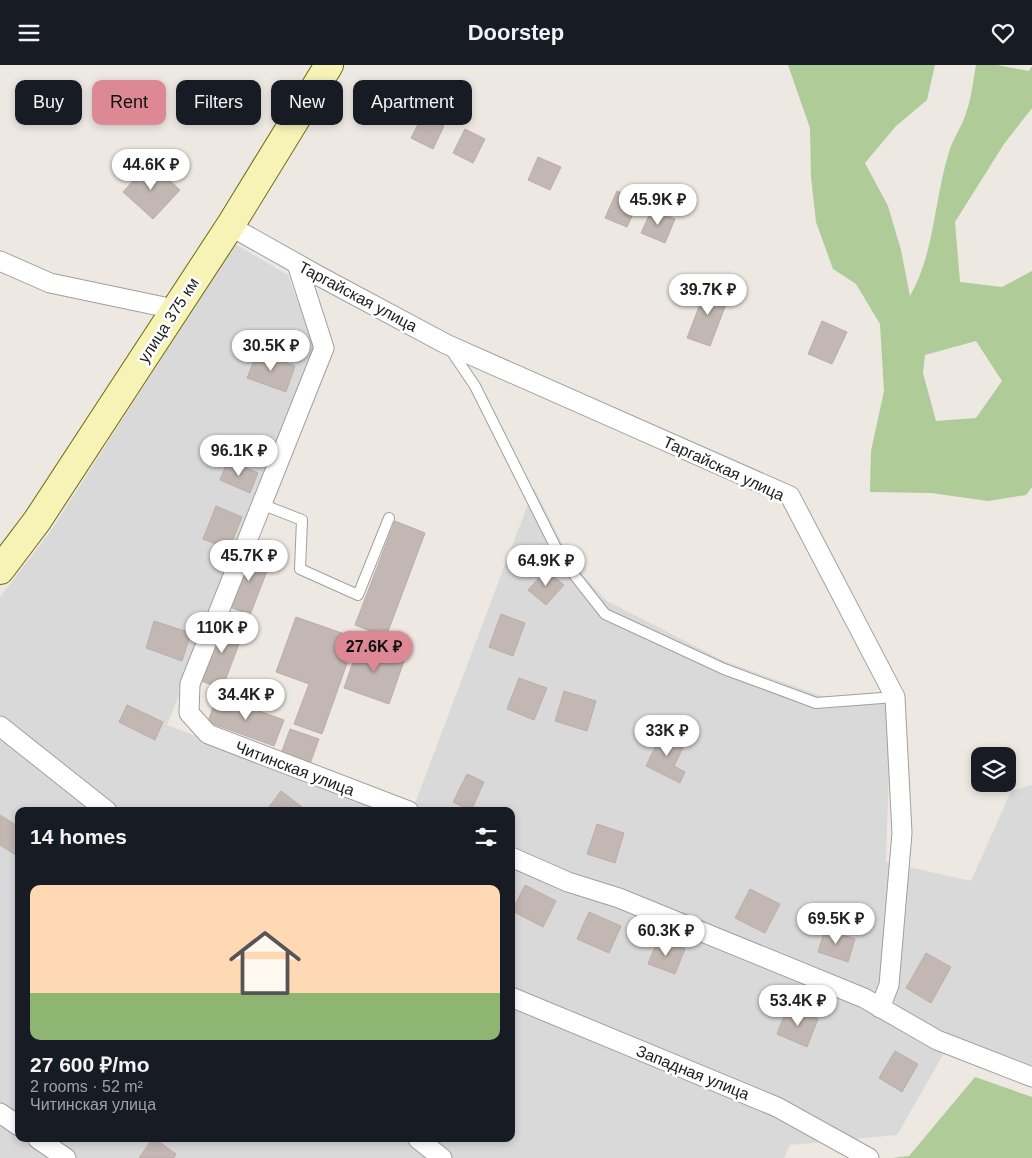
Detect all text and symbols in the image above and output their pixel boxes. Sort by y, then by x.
icon: menu [15,19,43,47]
icon: heart [989,19,1017,47]
text: Doorstep [468,20,564,45]
chip: Buy [15,80,82,125]
chip: Rent [92,80,166,125]
chip: Filters [176,80,261,125]
chip: New [271,80,343,125]
chip: Apartment [353,80,472,125]
pin: 44.6K ₽ [105,149,197,191]
text: 44.6K ₽ [123,156,179,173]
pin: 45.9K ₽ [612,184,704,226]
text: 45.9K ₽ [630,191,686,208]
street label: Таргайская улица [296,258,420,335]
pin: 39.7K ₽ [662,273,754,316]
street label: улица 375 км [135,275,202,366]
text: 39.7K ₽ [680,281,736,298]
pin: 30.5K ₽ [225,329,317,372]
text: 30.5K ₽ [243,337,299,354]
street label: Таргайская улица [661,433,787,504]
pin: 96.1K ₽ [193,435,285,477]
text: 96.1K ₽ [211,442,267,459]
pin: 45.7K ₽ [203,539,295,582]
pin: 64.9K ₽ [500,545,592,587]
text: 45.7K ₽ [221,547,277,564]
text: 64.9K ₽ [518,552,574,569]
pin: 110K ₽ [181,611,263,654]
text: 110K ₽ [196,619,248,636]
pin: 27.6K ₽ [328,631,420,673]
text: 27.6K ₽ [346,638,402,655]
pin: 34.4K ₽ [200,679,292,721]
text: 34.4K ₽ [218,686,274,703]
pin: 33K ₽ [632,715,702,757]
text: 33K ₽ [645,722,689,739]
street label: Читинская улица [233,738,357,799]
map controls [971,747,1016,792]
button: layers [971,747,1016,792]
icon: filters [472,823,500,851]
text: 14 homes [30,825,127,848]
pin: 69.5K ₽ [790,903,882,945]
text: 69.5K ₽ [808,910,864,927]
pin: 60.3K ₽ [620,915,712,957]
icon: home [220,918,310,1008]
text: 60.3K ₽ [638,922,694,939]
pin: 53.4K ₽ [752,985,844,1027]
text: 53.4K ₽ [770,992,826,1009]
street label: Западная улица [634,1042,752,1103]
text: 27 600 ₽/mo [30,1053,150,1076]
text: 2 rooms · 52 m² [30,1078,143,1095]
text: Читинская улица [30,1096,156,1113]

